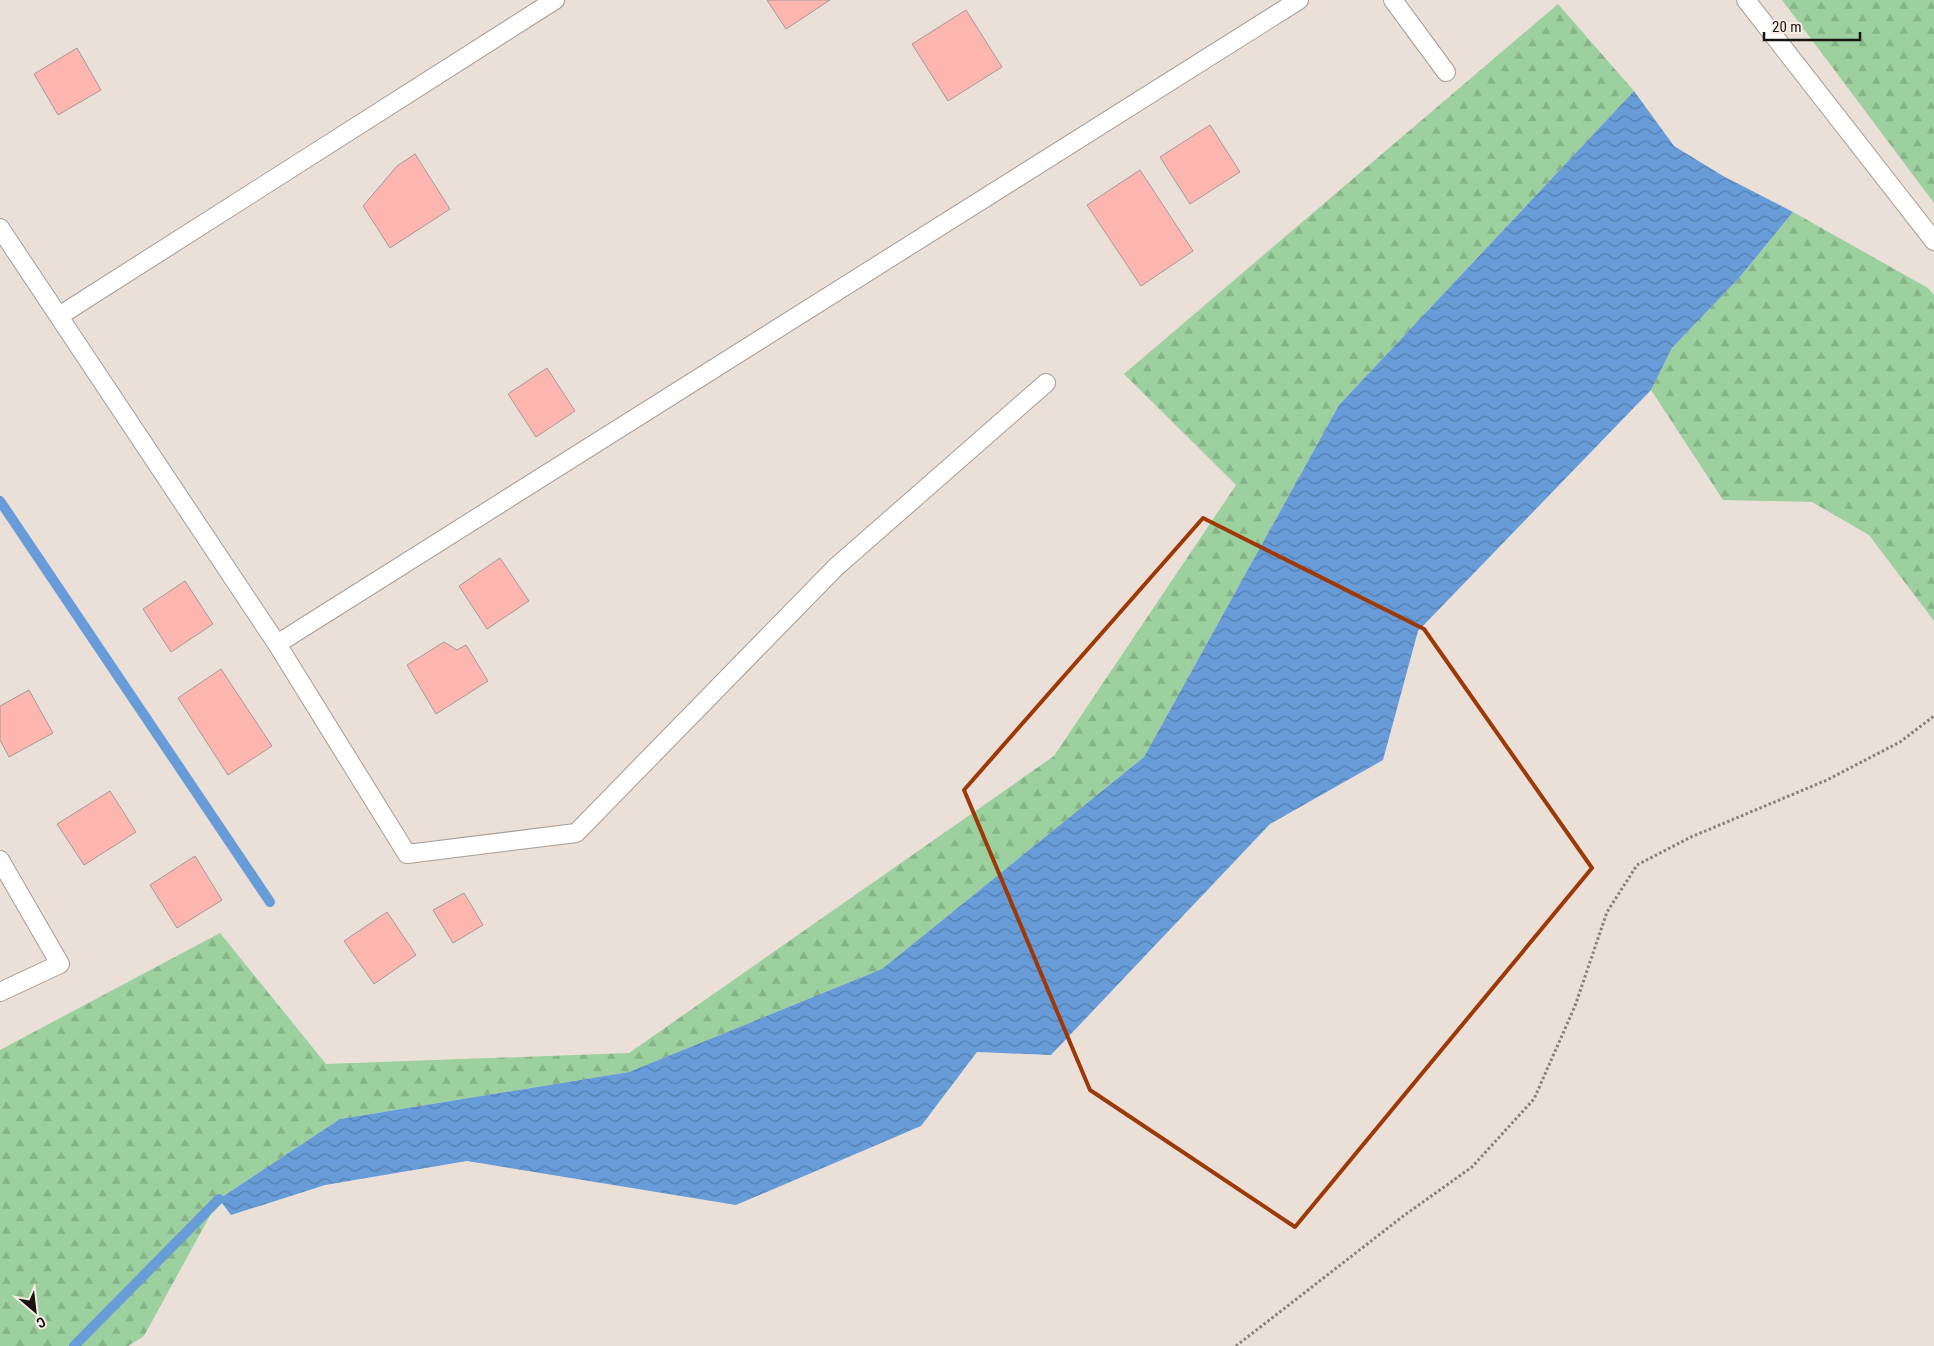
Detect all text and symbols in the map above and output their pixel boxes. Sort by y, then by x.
scale bar [1764,10,1860,42]
text: 20 m [1772,18,1802,36]
north arrow [10,1286,60,1336]
text: С [34,1314,48,1331]

